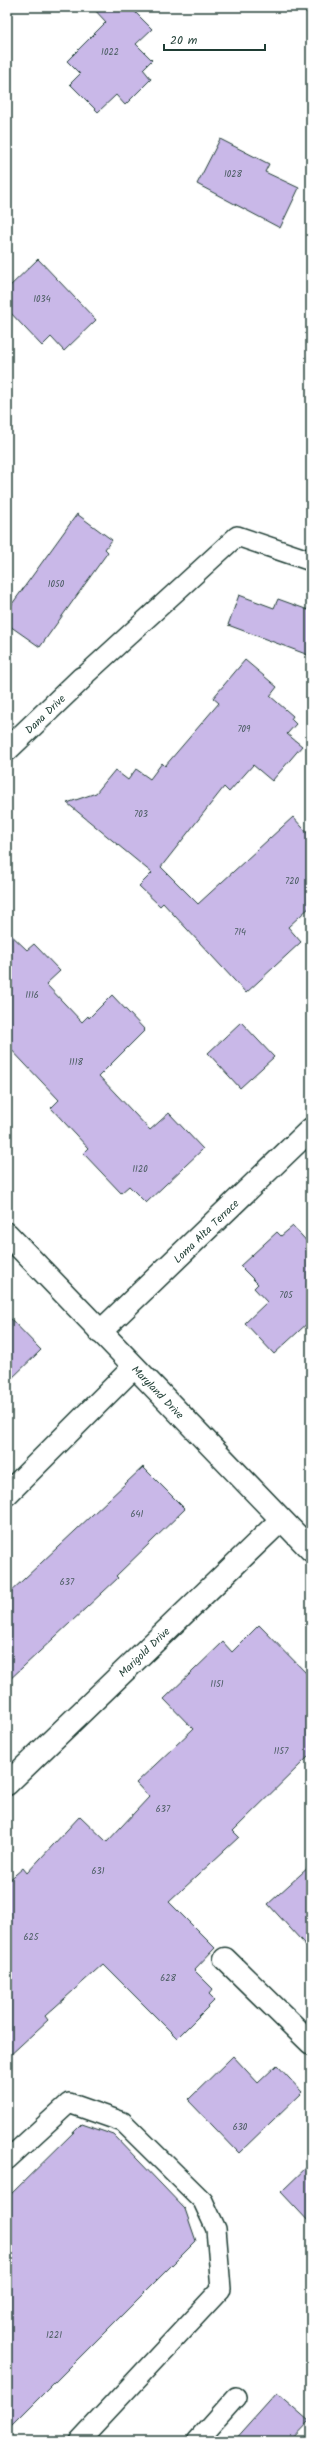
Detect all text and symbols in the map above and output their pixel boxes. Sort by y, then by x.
scale bar [164,26,265,52]
text: 20 m [170,31,198,50]
house number: 1022 [101,45,119,60]
house number: 1028 [224,167,243,182]
house number: 1034 [33,292,51,307]
house number: 1050 [48,577,65,592]
street label: Dana Drive [21,691,70,739]
house number: 709 [237,722,251,737]
house number: 703 [134,807,148,822]
house number: 720 [285,874,299,889]
house number: 714 [234,925,246,940]
house number: 1116 [25,988,39,1003]
house number: 1118 [69,1055,84,1070]
house number: 1120 [132,1162,148,1177]
street label: Loma Alta Terrace [170,1195,244,1268]
house number: 705 [279,1288,294,1303]
street label: Maryland Drive [127,1362,188,1424]
house number: 641 [131,1507,144,1522]
house number: 637 [60,1575,75,1590]
street label: Marigold Drive [115,1623,175,1682]
house number: 1151 [210,1677,224,1692]
house number: 1157 [274,1744,289,1759]
house number: 637 [156,1802,171,1817]
house number: 631 [92,1864,105,1879]
house number: 625 [23,1930,40,1945]
house number: 628 [160,1971,176,1986]
house number: 630 [233,2120,248,2135]
house number: 1221 [46,2328,62,2343]

